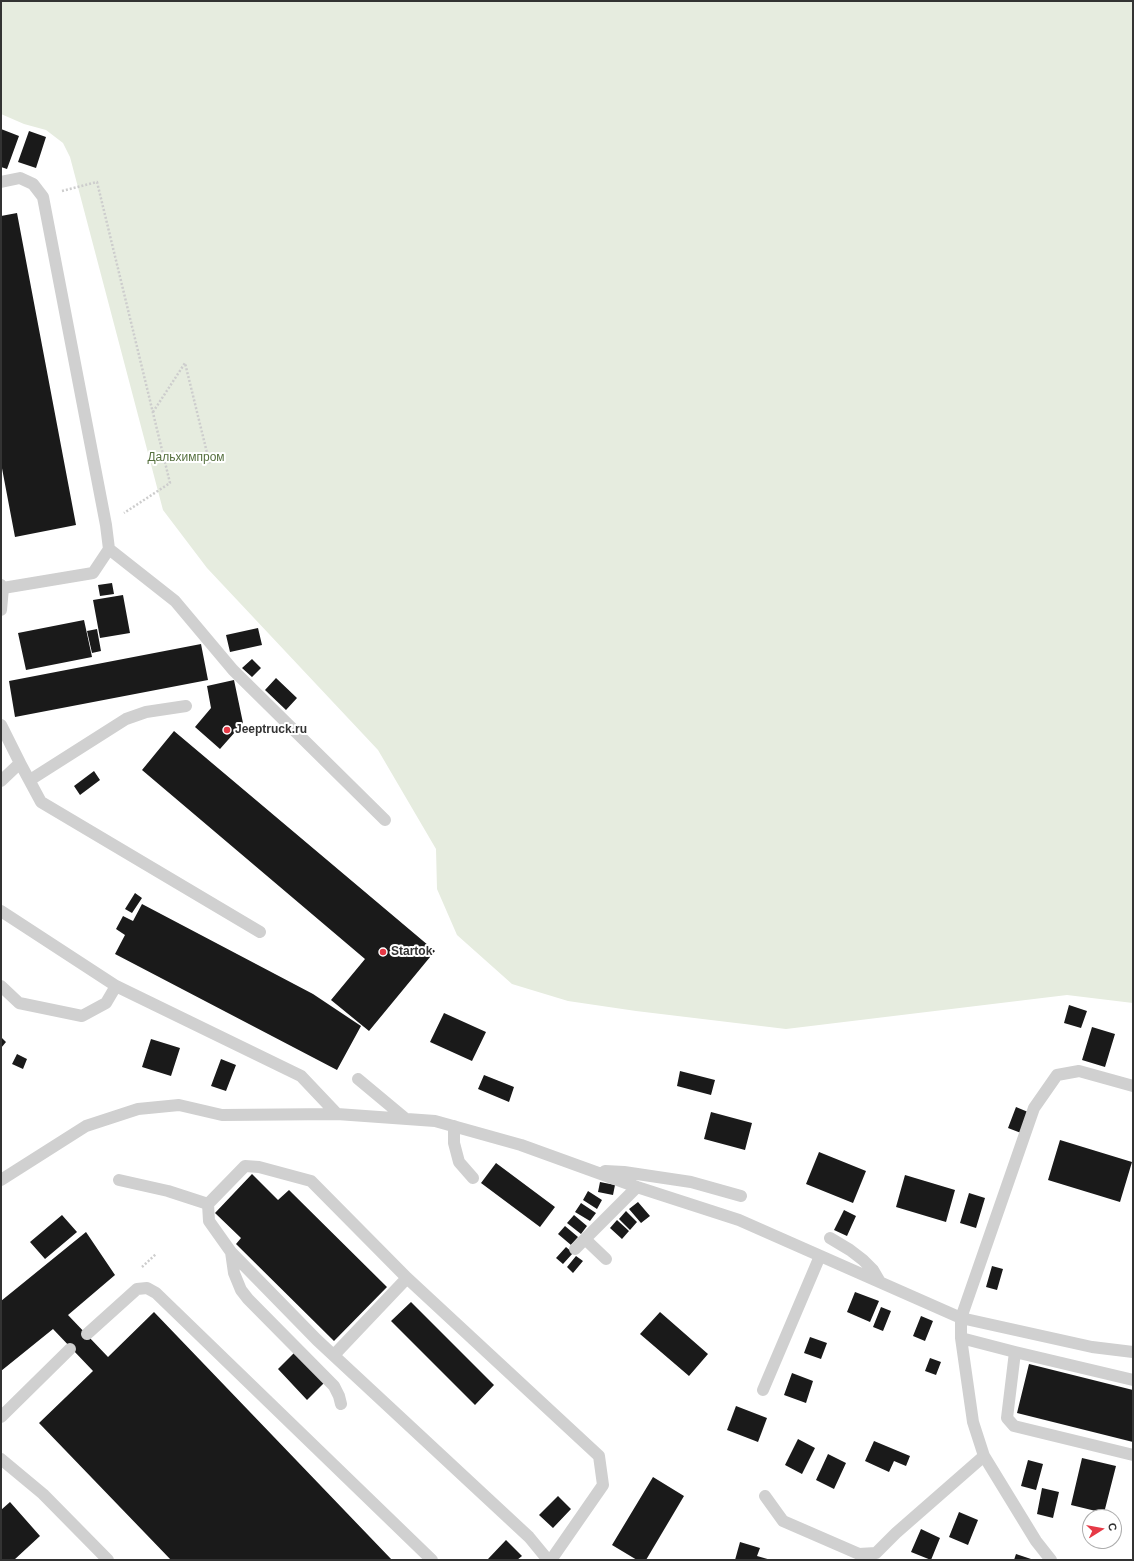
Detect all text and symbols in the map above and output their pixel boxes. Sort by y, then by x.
park label: Дальхимпром [147,451,225,465]
place label: Jeeptruck.ru [235,723,307,737]
marker: Jeeptruck.ru [222,725,232,735]
place label: Startok [391,945,432,959]
marker: Startok [378,947,388,957]
north arrow [1082,1509,1122,1549]
text: С [1106,1522,1119,1532]

